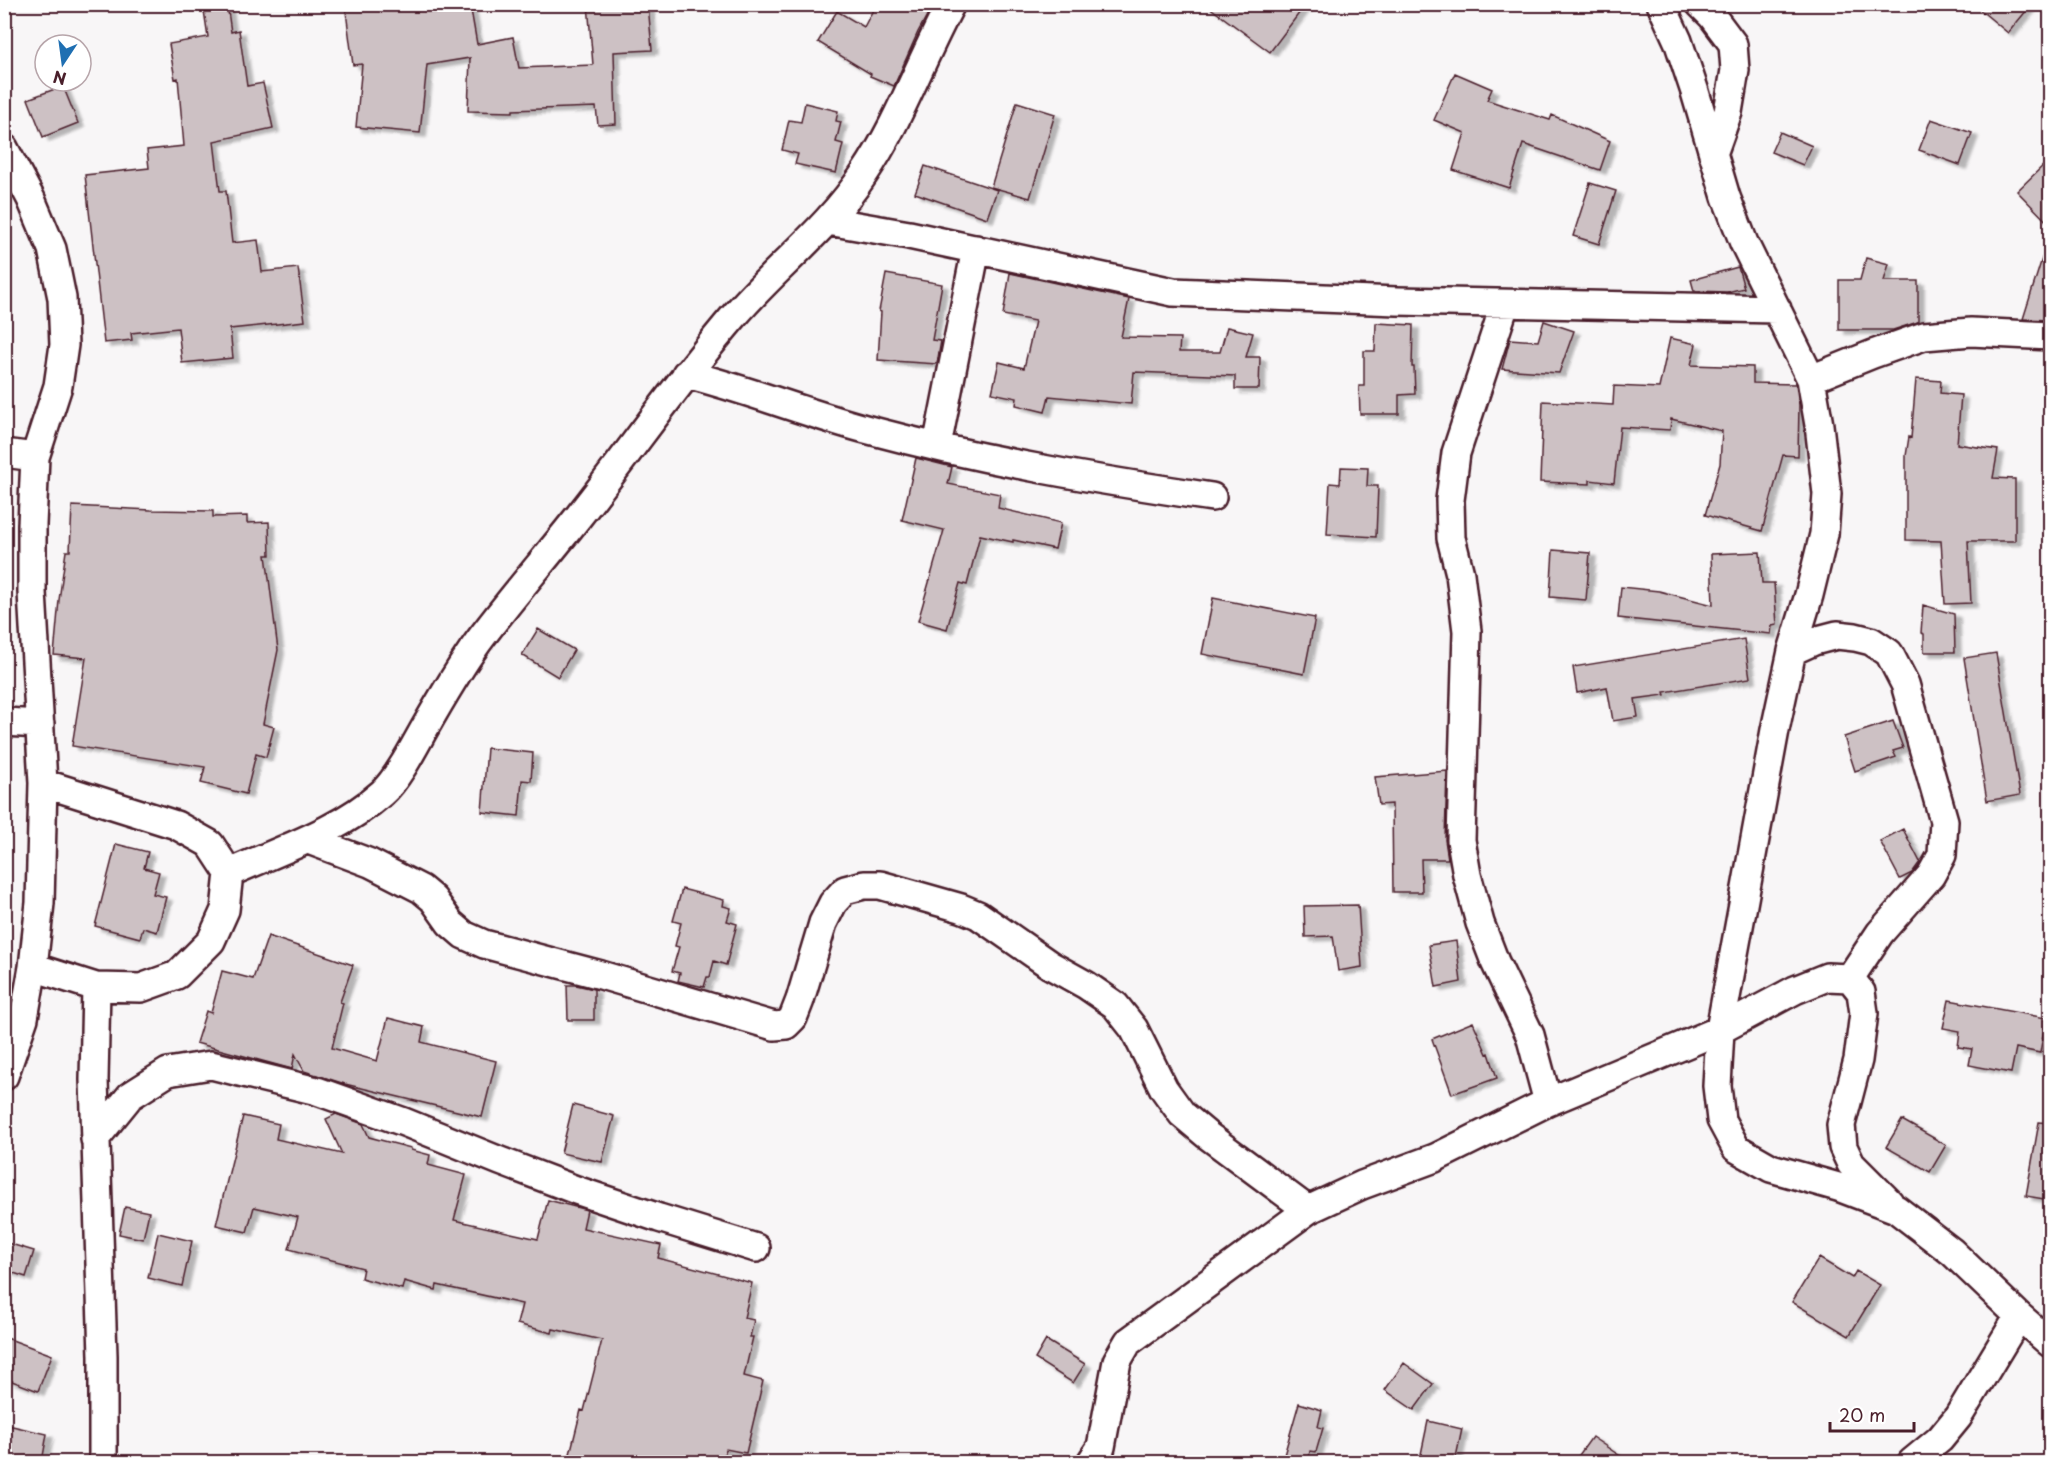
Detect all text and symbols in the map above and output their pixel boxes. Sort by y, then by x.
north arrow [33,33,93,93]
text: N [51,65,68,92]
scale bar [1830,1395,1914,1433]
text: 20 m [1839,1401,1885,1428]

